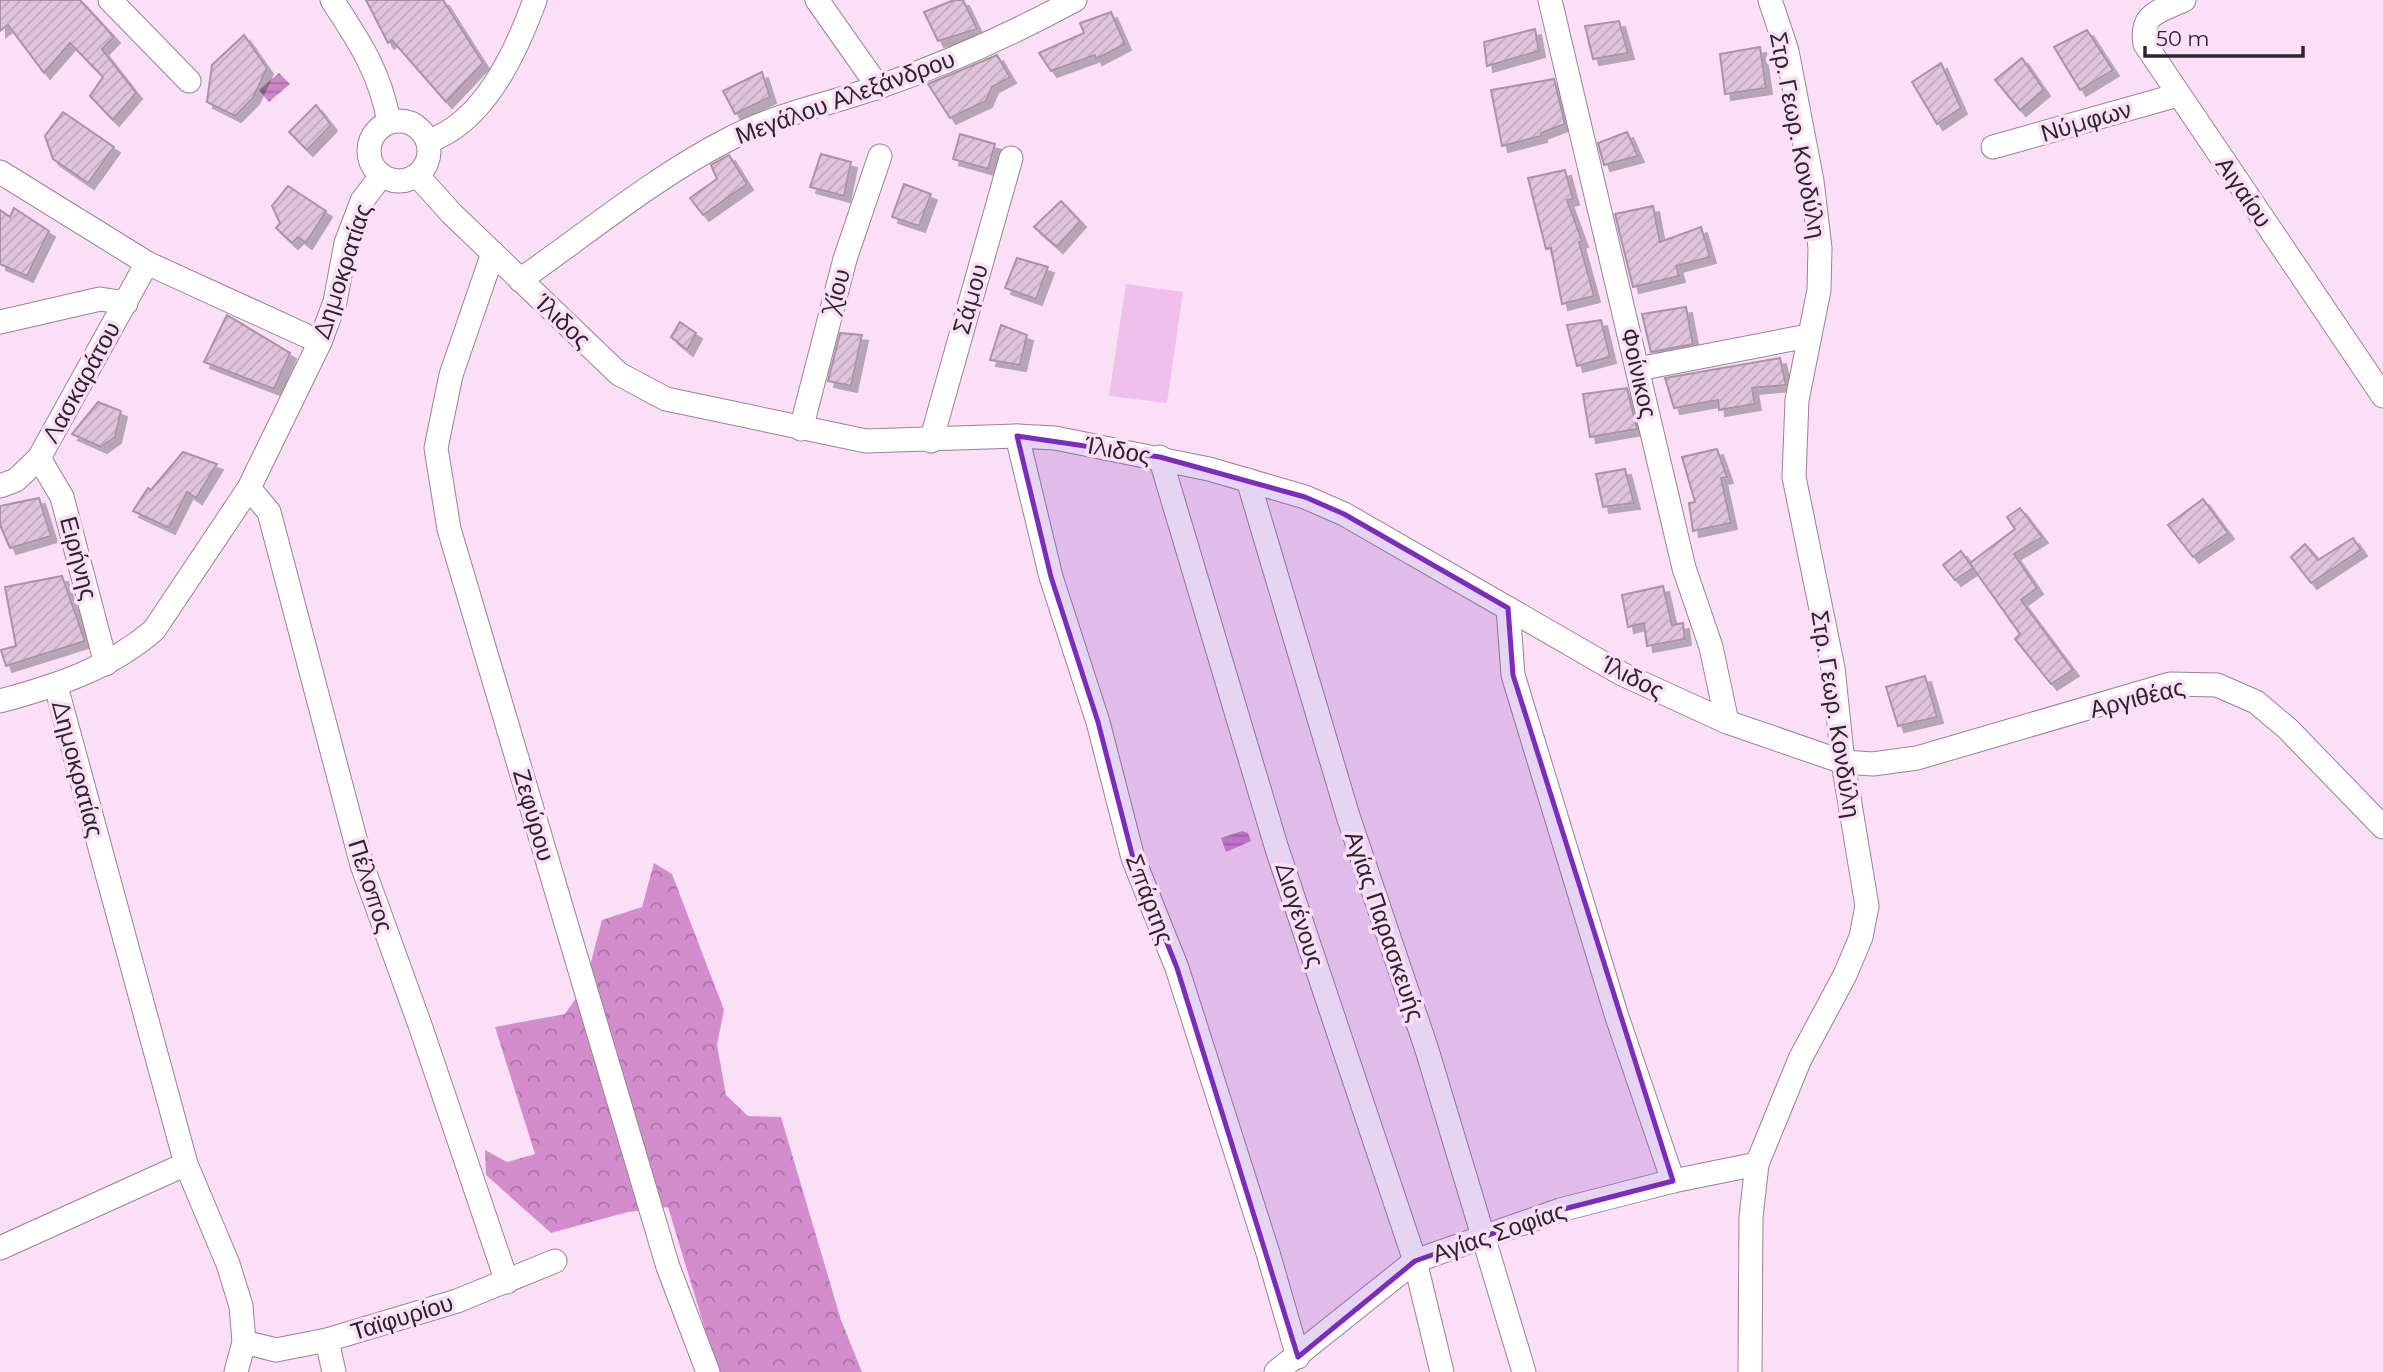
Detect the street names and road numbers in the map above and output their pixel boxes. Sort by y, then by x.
street label: Στρ. Γεωρ. Κονδύλη [1764,29,1832,241]
street label: Μεγάλου Αλεξάνδρου [731,44,959,150]
street label: Νύμφων [2037,94,2135,148]
street label: Αιγαίου [2210,151,2278,233]
street label: Δημοκρατίας [307,200,377,342]
street label: Σάμου [946,261,994,337]
street label: Χίου [815,265,856,320]
street label: Ίλιδος [528,287,597,354]
street label: Λασκαράτου [36,316,126,448]
street label: Φοίνικος [1615,325,1663,421]
street label: Ίλιδος [1082,430,1153,470]
street label: Ειρήνης [54,513,104,603]
street label: Στρ. Γεωρ. Κονδύλη [1805,608,1867,820]
street label: Ίλιδος [1596,649,1669,705]
street label: Αργιθέας [2087,672,2187,724]
street label: Δημοκρατίας [46,698,110,840]
street label: Ζεφύρου [507,766,561,864]
street label: Αγίας Παρασκευής [1339,827,1431,1025]
street label: Πέλοπος [342,836,400,936]
street label: Σπάρτης [1120,850,1180,948]
street label: Διογένους [1269,859,1331,971]
street label: Αγίας Σοφίας [1428,1196,1570,1268]
street label: Ταϊφυρίου [347,1288,457,1346]

